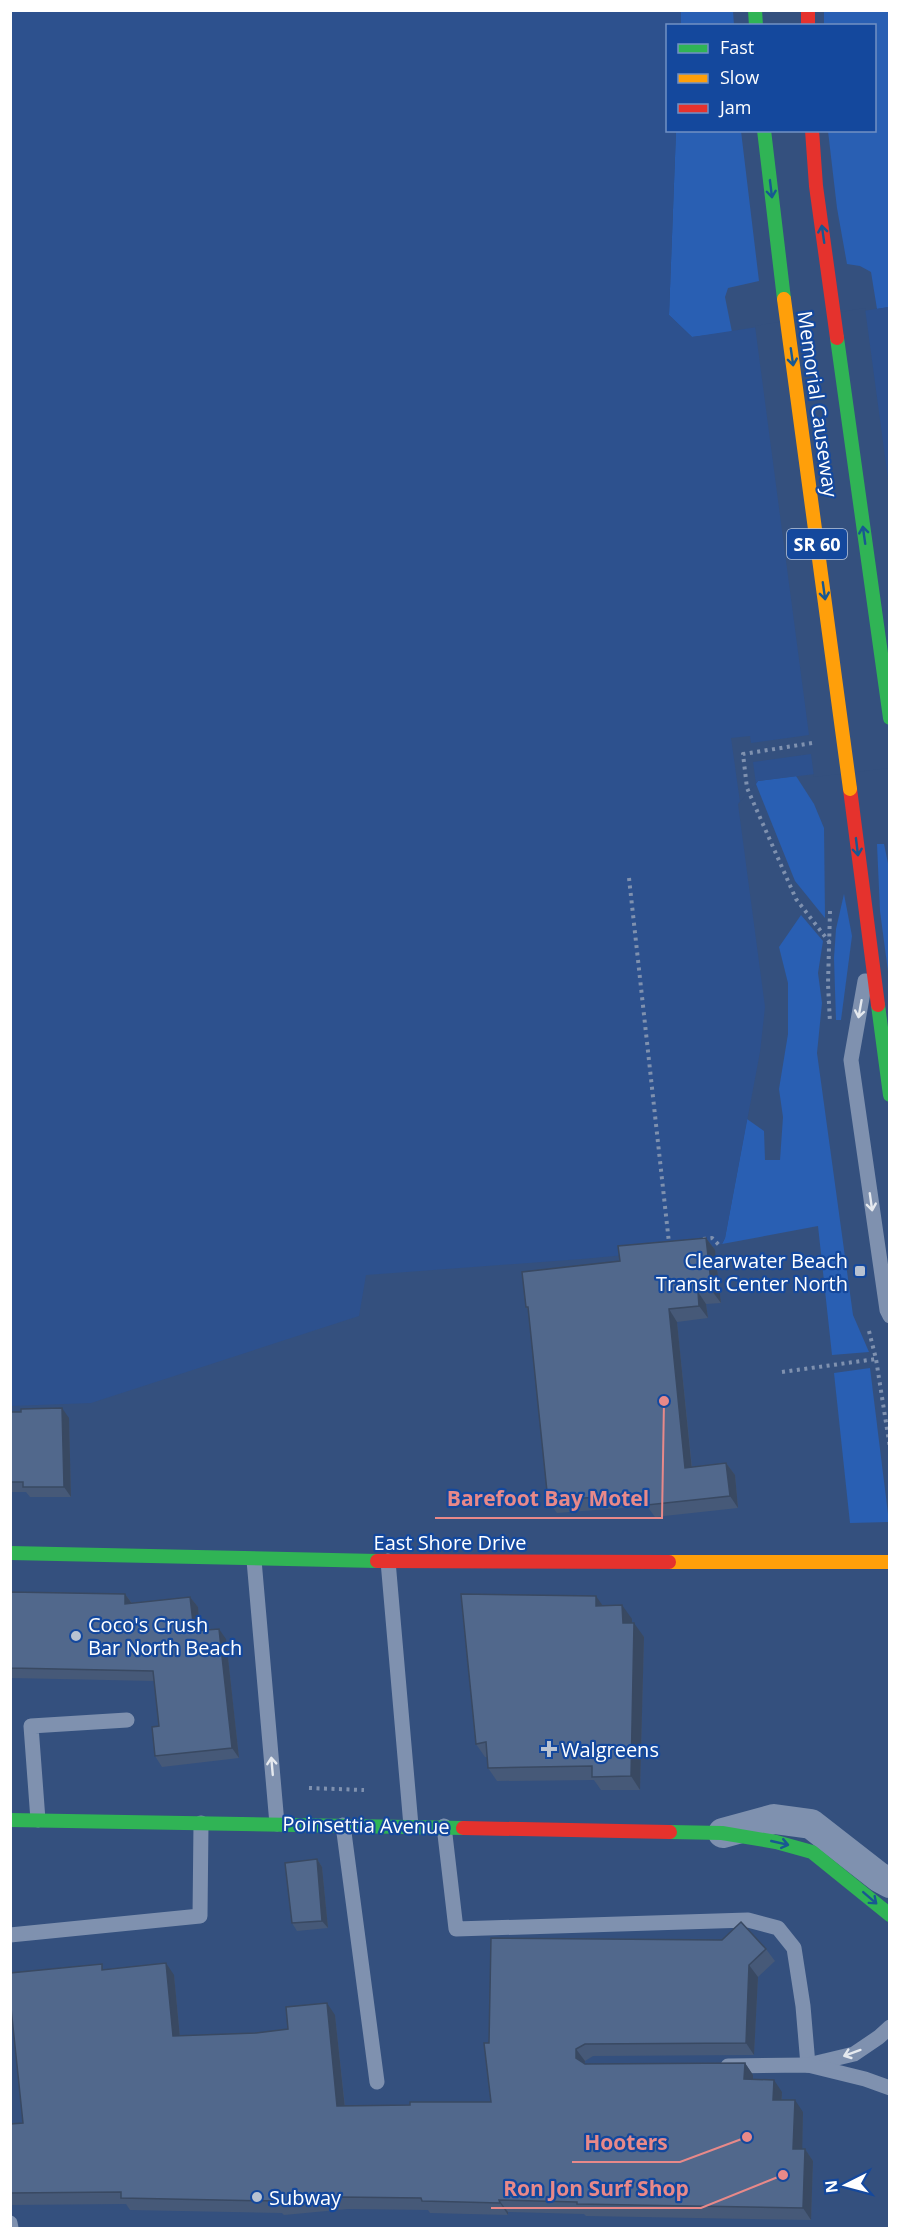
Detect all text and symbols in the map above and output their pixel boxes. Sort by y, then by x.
legend [666,24,876,132]
text: Fast [720,35,754,59]
text: Slow [720,65,759,89]
text: Jam [718,95,752,119]
one-way arrow [766,178,777,198]
one-way arrow [817,224,828,244]
street label: Memorial Causeway [792,309,845,500]
one-way arrow [787,346,798,366]
one-way arrow [859,526,870,546]
road number: SR 60 [787,529,847,559]
one-way arrow [818,581,829,601]
one-way arrow [852,837,863,857]
one-way arrow [854,999,865,1019]
one-way arrow [866,1192,877,1212]
place label: Clearwater Beach Transit Center North [656,1247,848,1297]
marker: Clearwater Beach Transit Center North [853,1264,867,1278]
callout: Barefoot Bay Motel [435,1479,662,1518]
text: Barefoot Bay Motel [447,1484,649,1512]
street label: East Shore Drive [374,1529,526,1556]
place label: Coco's Crush Bar North Beach [88,1611,242,1661]
marker: Coco's Crush Bar North Beach [69,1629,83,1643]
place label: Walgreens [561,1736,659,1763]
marker: Walgreens [542,1742,556,1756]
one-way arrow [266,1756,277,1776]
street label: Poinsettia Avenue [282,1810,450,1840]
one-way arrow [769,1838,789,1849]
one-way arrow [862,1891,877,1905]
one-way arrow [843,2048,862,2059]
callout: Hooters [572,2123,680,2162]
text: Hooters [584,2128,668,2156]
north arrow [816,2155,876,2215]
callout: Ron Jon Surf Shop [491,2169,701,2208]
text: Ron Jon Surf Shop [503,2174,689,2202]
text: N [819,2179,843,2194]
place label: Subway [269,2184,342,2211]
marker: Subway [250,2190,264,2204]

